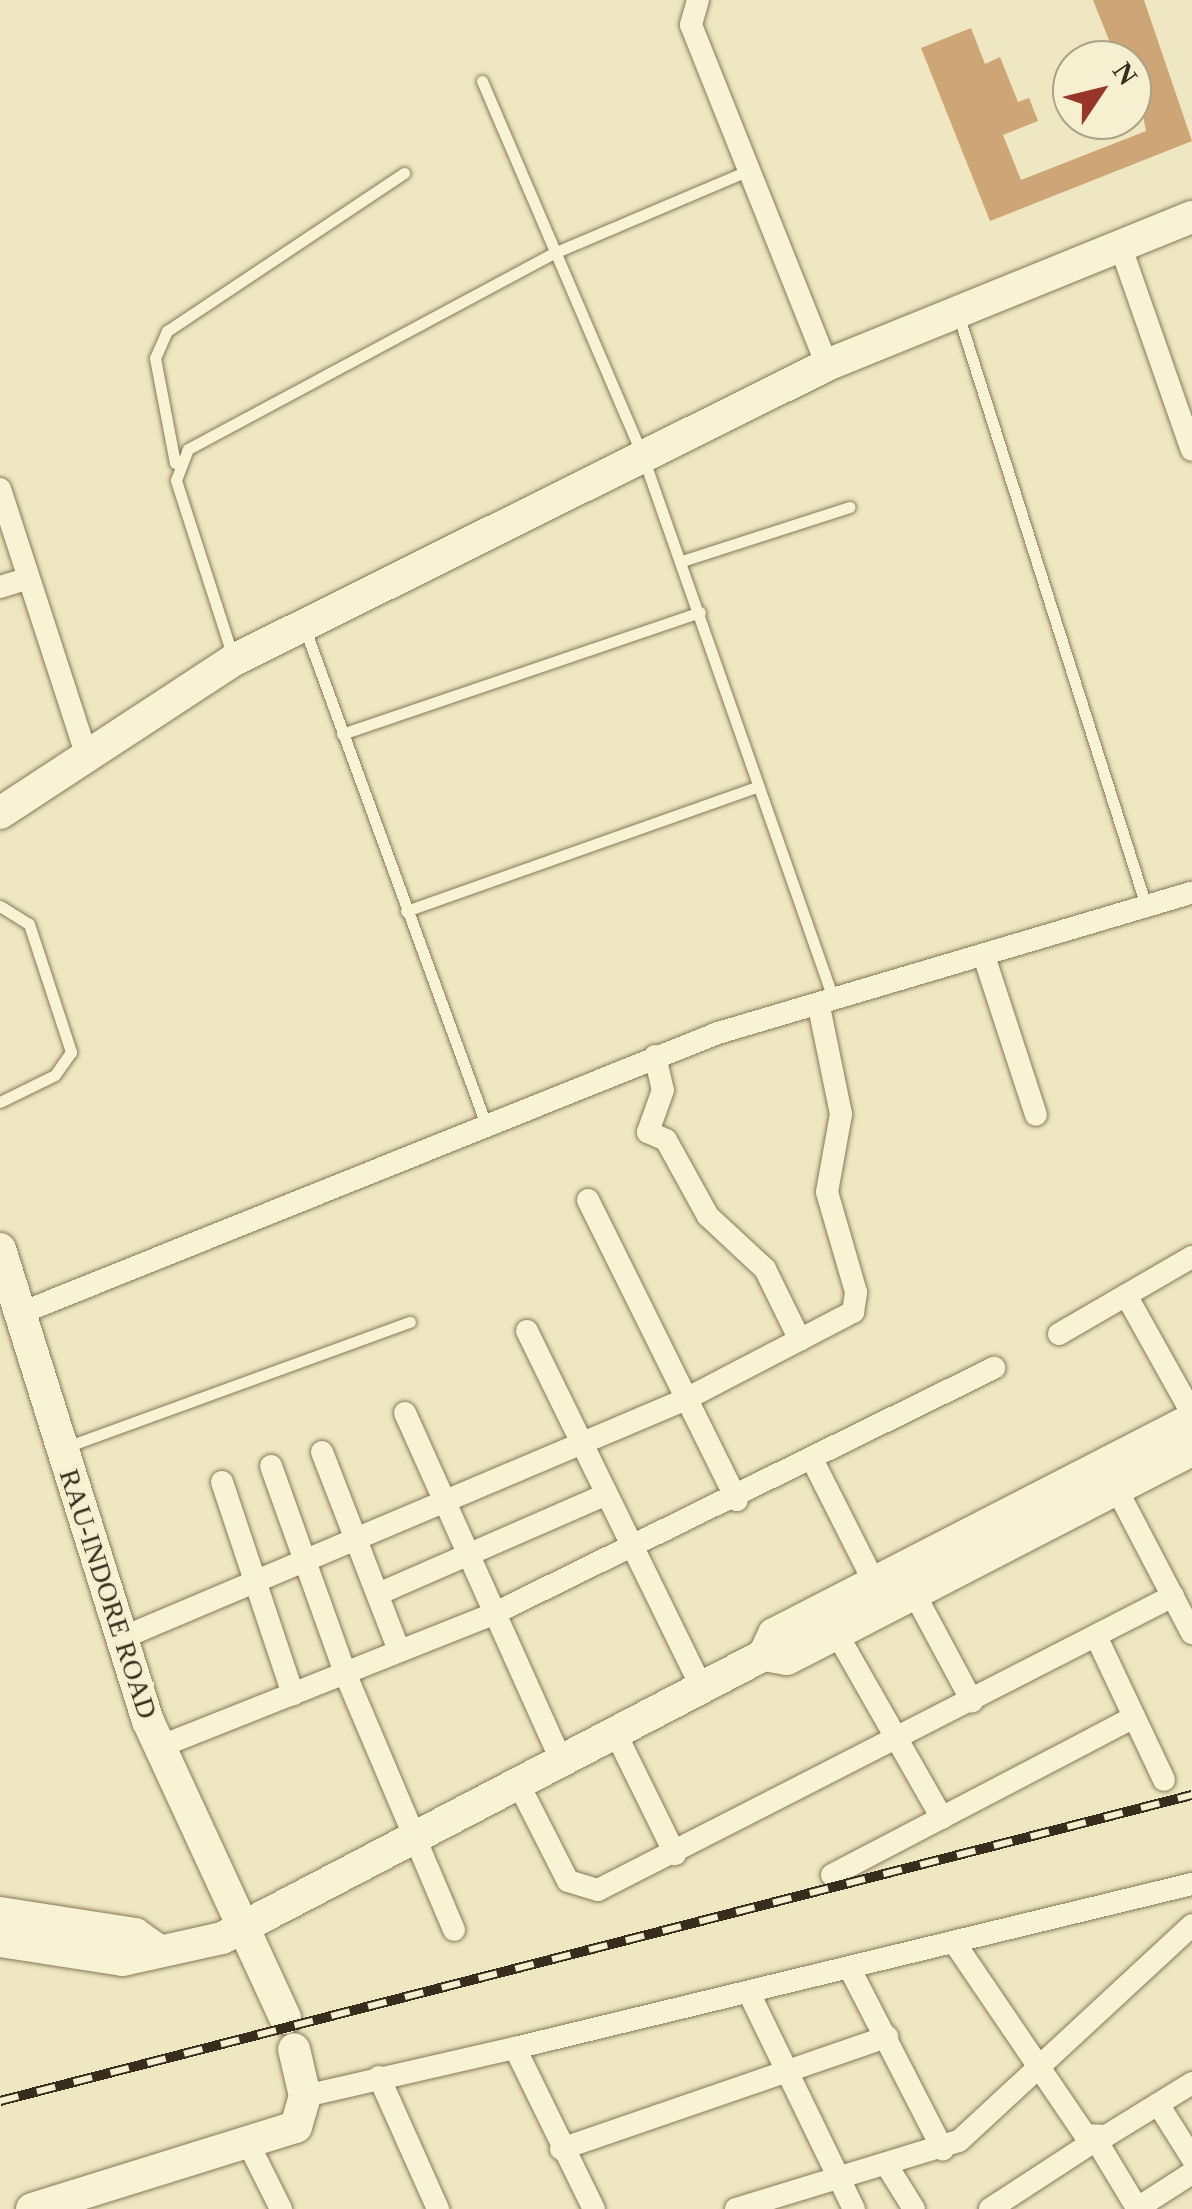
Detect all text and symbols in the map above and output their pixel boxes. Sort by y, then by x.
north arrow [1052,40,1152,140]
text: N [1107,56,1144,91]
street label: RAU-INDORE ROAD [52,1465,164,1723]

